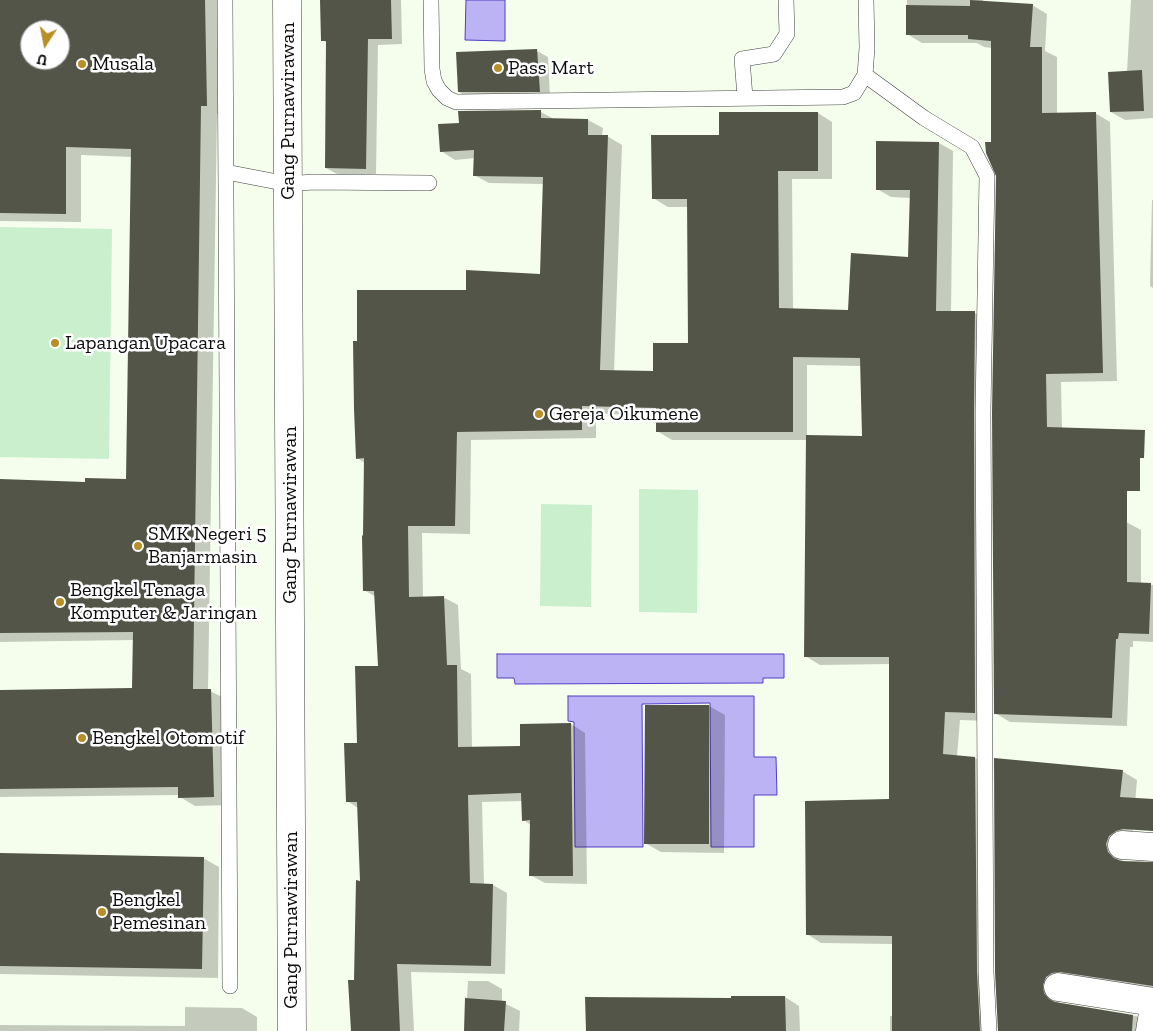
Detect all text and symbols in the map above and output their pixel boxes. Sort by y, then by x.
north arrow [20,20,70,70]
street label: Gang Purnawirawan [276,22,300,200]
text: U [36,50,49,69]
place label: Musala [92,52,154,76]
place label: Pass Mart [508,56,594,80]
marker: Musala [76,58,88,70]
marker: Pass Mart [492,62,504,74]
place label: Lapangan Upacara [65,331,226,355]
marker: Lapangan Upacara [49,337,61,349]
place label: Gereja Oikumene [549,402,699,426]
marker: Gereja Oikumene [533,408,545,420]
street label: Gang Purnawirawan [278,426,302,604]
place label: SMK Negeri 5 Banjarmasin [148,522,267,569]
marker: SMK Negeri 5 Banjarmasin [132,540,144,552]
place label: Bengkel Tenaga Komputer & Jaringan [70,578,257,625]
marker: Bengkel Tenaga Komputer & Jaringan [54,596,66,608]
place label: Bengkel Otomotif [92,726,244,750]
marker: Bengkel Otomotif [76,732,88,744]
street label: Gang Purnawirawan [279,831,303,1009]
place label: Bengkel Pemesinan [112,888,206,935]
marker: Bengkel Pemesinan [96,906,108,918]

